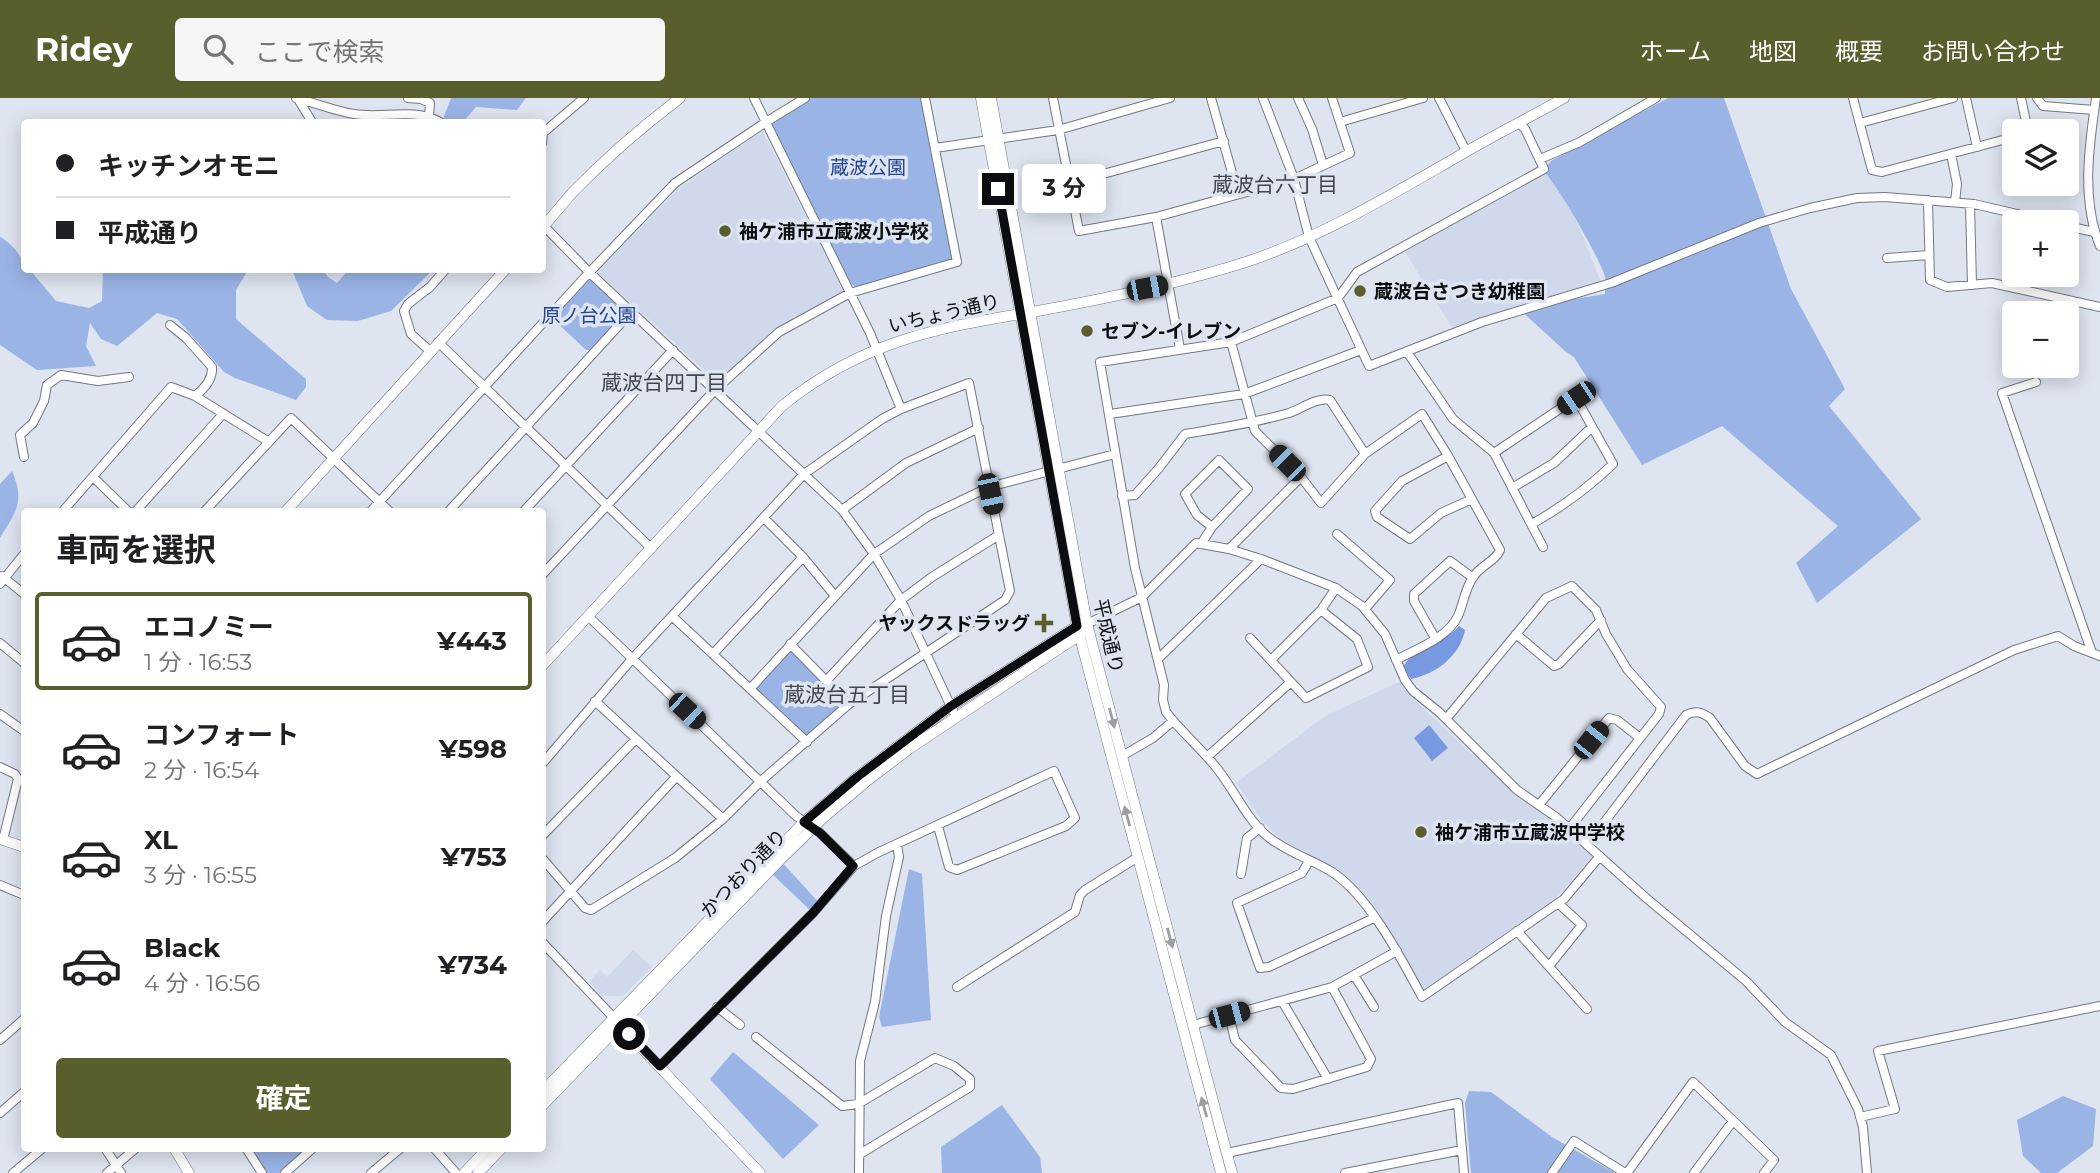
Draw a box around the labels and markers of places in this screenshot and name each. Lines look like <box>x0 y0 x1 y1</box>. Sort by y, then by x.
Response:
place label: 袖ケ浦市立蔵波小学校 <box>739 220 929 243</box>
marker: 袖ケ浦市立蔵波小学校 <box>717 223 733 239</box>
place label: 蔵波台さつき幼稚園 <box>1374 280 1545 303</box>
marker: 蔵波台さつき幼稚園 <box>1352 283 1368 299</box>
place label: セブン-イレブン <box>1101 320 1241 343</box>
marker: セブン-イレブン <box>1079 323 1095 339</box>
place label: ヤックスドラッグ <box>879 612 1030 635</box>
marker: ヤックスドラッグ <box>1036 615 1052 631</box>
place label: 袖ケ浦市立蔵波中学校 <box>1435 821 1625 844</box>
marker: 袖ケ浦市立蔵波中学校 <box>1413 824 1429 840</box>

